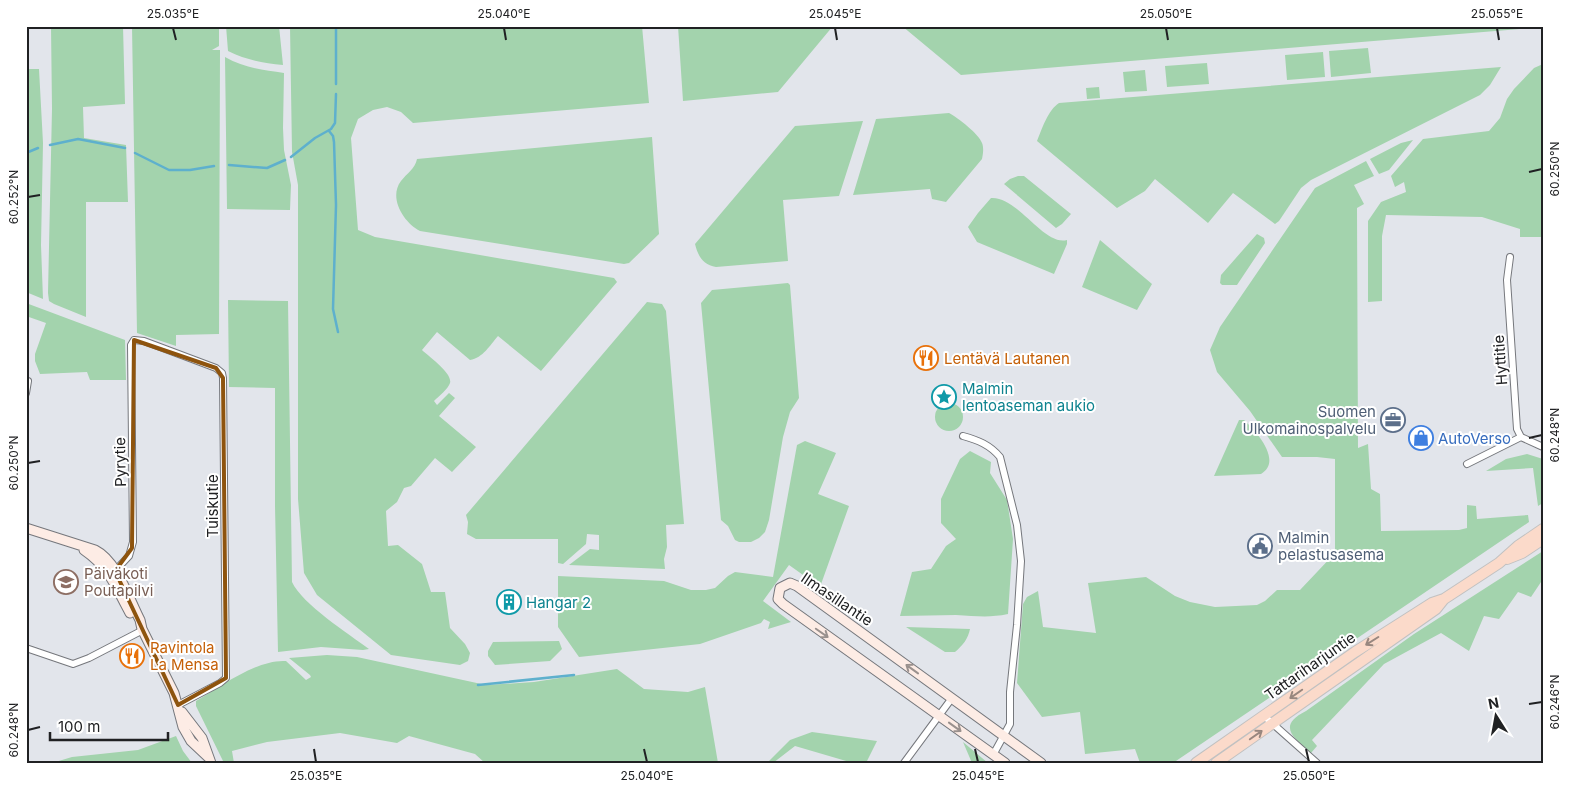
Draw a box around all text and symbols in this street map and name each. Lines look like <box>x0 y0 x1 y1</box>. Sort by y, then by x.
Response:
text: 25.035°E <box>147 6 199 21</box>
text: 25.040°E <box>477 6 531 21</box>
text: 25.045°E <box>809 6 861 21</box>
text: 25.050°E <box>1140 6 1192 21</box>
text: 25.055°E <box>1471 6 1523 21</box>
text: 60.250°N <box>1547 142 1562 196</box>
text: 60.252°N <box>6 170 21 224</box>
street label: Hyttitie <box>1489 334 1511 386</box>
restaurant icon: Lentävä Lautanen <box>913 345 939 371</box>
place label: Lentävä Lautanen <box>944 349 1070 368</box>
place label: Malmin lentoaseman aukio <box>962 379 1095 415</box>
place icon: Malmin lentoaseman aukio <box>931 384 957 410</box>
place label: Suomen Ulkomainospalvelu <box>1243 402 1376 438</box>
office icon: Suomen Ulkomainospalvelu <box>1380 407 1406 433</box>
text: 60.248°N <box>1547 408 1562 462</box>
shop icon: AutoVerso <box>1408 425 1434 451</box>
place label: AutoVerso <box>1438 429 1511 448</box>
text: 60.250°N <box>6 436 21 490</box>
street label: Pyrytie <box>110 437 130 487</box>
street label: Tuiskutie <box>203 474 222 538</box>
place label: Malmin pelastusasema <box>1278 528 1384 564</box>
public building icon: Malmin pelastusasema <box>1247 533 1273 559</box>
place label: Päiväkoti Poutapilvi <box>84 564 153 600</box>
street label: Ilmasillantie <box>797 568 877 630</box>
school or university icon: Päiväkoti Poutapilvi <box>53 569 79 595</box>
building icon: Hangar 2 <box>496 589 522 615</box>
place label: Hangar 2 <box>526 593 591 612</box>
one-way arrow <box>815 628 829 638</box>
street label: Tattariharjuntie <box>1261 628 1359 704</box>
one-way arrow <box>1366 636 1380 646</box>
place label: Ravintola La Mensa <box>150 638 219 674</box>
restaurant icon: Ravintola La Mensa <box>119 643 145 669</box>
one-way arrow <box>905 664 919 674</box>
text: 60.246°N <box>1547 675 1562 730</box>
one-way arrow <box>1289 689 1303 699</box>
north arrow <box>1472 692 1522 742</box>
text: N <box>1487 693 1500 712</box>
text: 60.248°N <box>6 703 21 757</box>
scale bar <box>50 709 168 741</box>
text: 100 m <box>58 717 100 736</box>
one-way arrow <box>948 722 962 732</box>
one-way arrow <box>1249 730 1263 740</box>
text: 25.035°E <box>290 768 342 783</box>
text: 25.040°E <box>620 768 674 783</box>
text: 25.045°E <box>952 768 1004 783</box>
text: 25.050°E <box>1283 768 1335 783</box>

